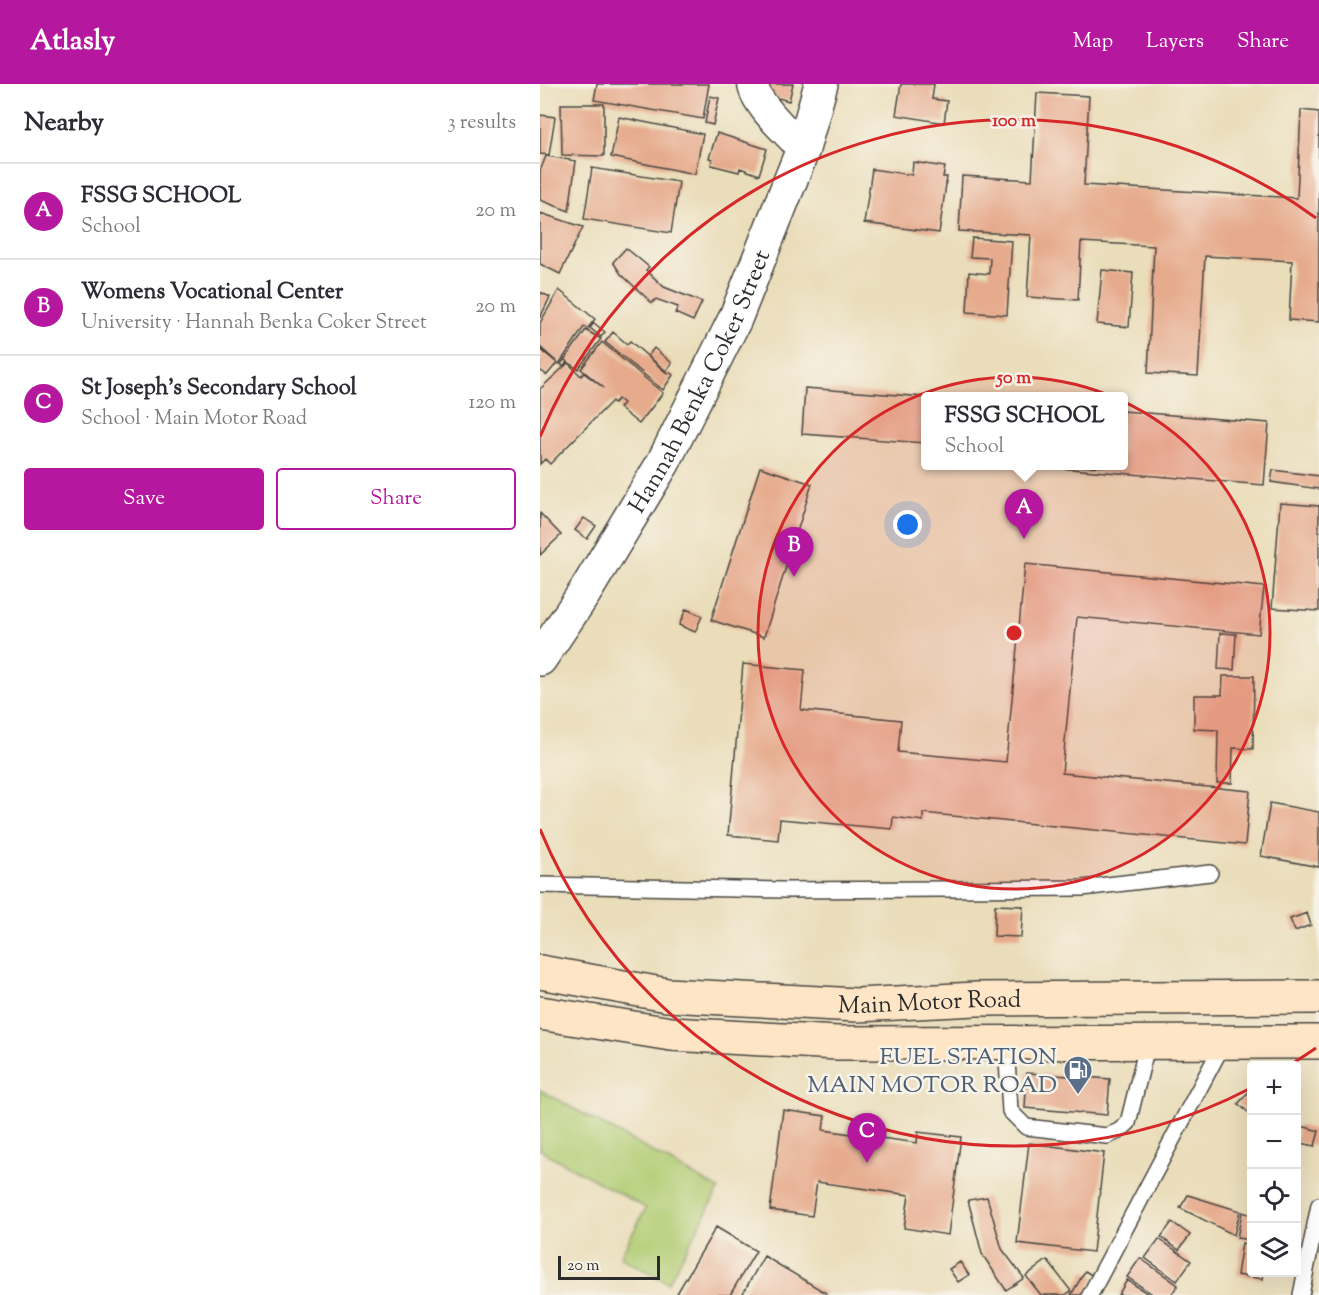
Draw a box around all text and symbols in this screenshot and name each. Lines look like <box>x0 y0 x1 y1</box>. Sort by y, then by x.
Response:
text: Atlasly <box>30 22 115 62</box>
text: Map <box>1073 27 1113 57</box>
text: Layers <box>1146 27 1204 57</box>
text: Share <box>1237 27 1289 57</box>
text: Nearby <box>24 105 104 142</box>
text: 3 results <box>447 109 516 138</box>
text: 100 m <box>992 109 1036 135</box>
text: FSSG SCHOOL <box>81 181 241 213</box>
text: A <box>35 197 52 226</box>
text: 20 m <box>475 197 516 226</box>
text: School <box>81 213 141 242</box>
street label: Hannah Benka Coker Street <box>621 245 780 520</box>
text: Womens Vocational Center <box>81 277 343 309</box>
text: B <box>37 293 50 322</box>
text: 20 m <box>475 293 516 322</box>
text: University · Hannah Benka Coker Street <box>81 309 427 338</box>
text: 50 m <box>995 366 1031 392</box>
text: St Joseph's Secondary School <box>81 373 357 405</box>
text: C <box>35 389 52 418</box>
text: 120 m <box>468 389 516 418</box>
popup <box>921 392 1128 470</box>
text: FSSG SCHOOL <box>944 401 1105 433</box>
text: School · Main Motor Road <box>81 405 307 434</box>
text: School <box>944 433 1004 462</box>
button: Save <box>24 468 264 530</box>
button: Share <box>276 468 516 530</box>
pin: A <box>1004 490 1044 539</box>
your location <box>893 510 922 539</box>
pin: B <box>774 528 814 577</box>
centre of rings <box>1004 623 1024 643</box>
street label: Main Motor Road <box>837 984 1022 1024</box>
place label: FUEL STATION MAIN MOTOR ROAD <box>807 1041 1057 1103</box>
fuel station icon: FUEL STATION MAIN MOTOR ROAD <box>1062 1054 1094 1096</box>
map controls <box>1247 1061 1301 1277</box>
button: + <box>1247 1061 1301 1115</box>
pin: C <box>848 1114 886 1163</box>
button: − <box>1247 1115 1301 1169</box>
button: locate <box>1247 1169 1301 1223</box>
button: layers <box>1247 1223 1301 1277</box>
scale bar <box>558 1253 660 1280</box>
text: 20 m <box>567 1255 600 1278</box>

